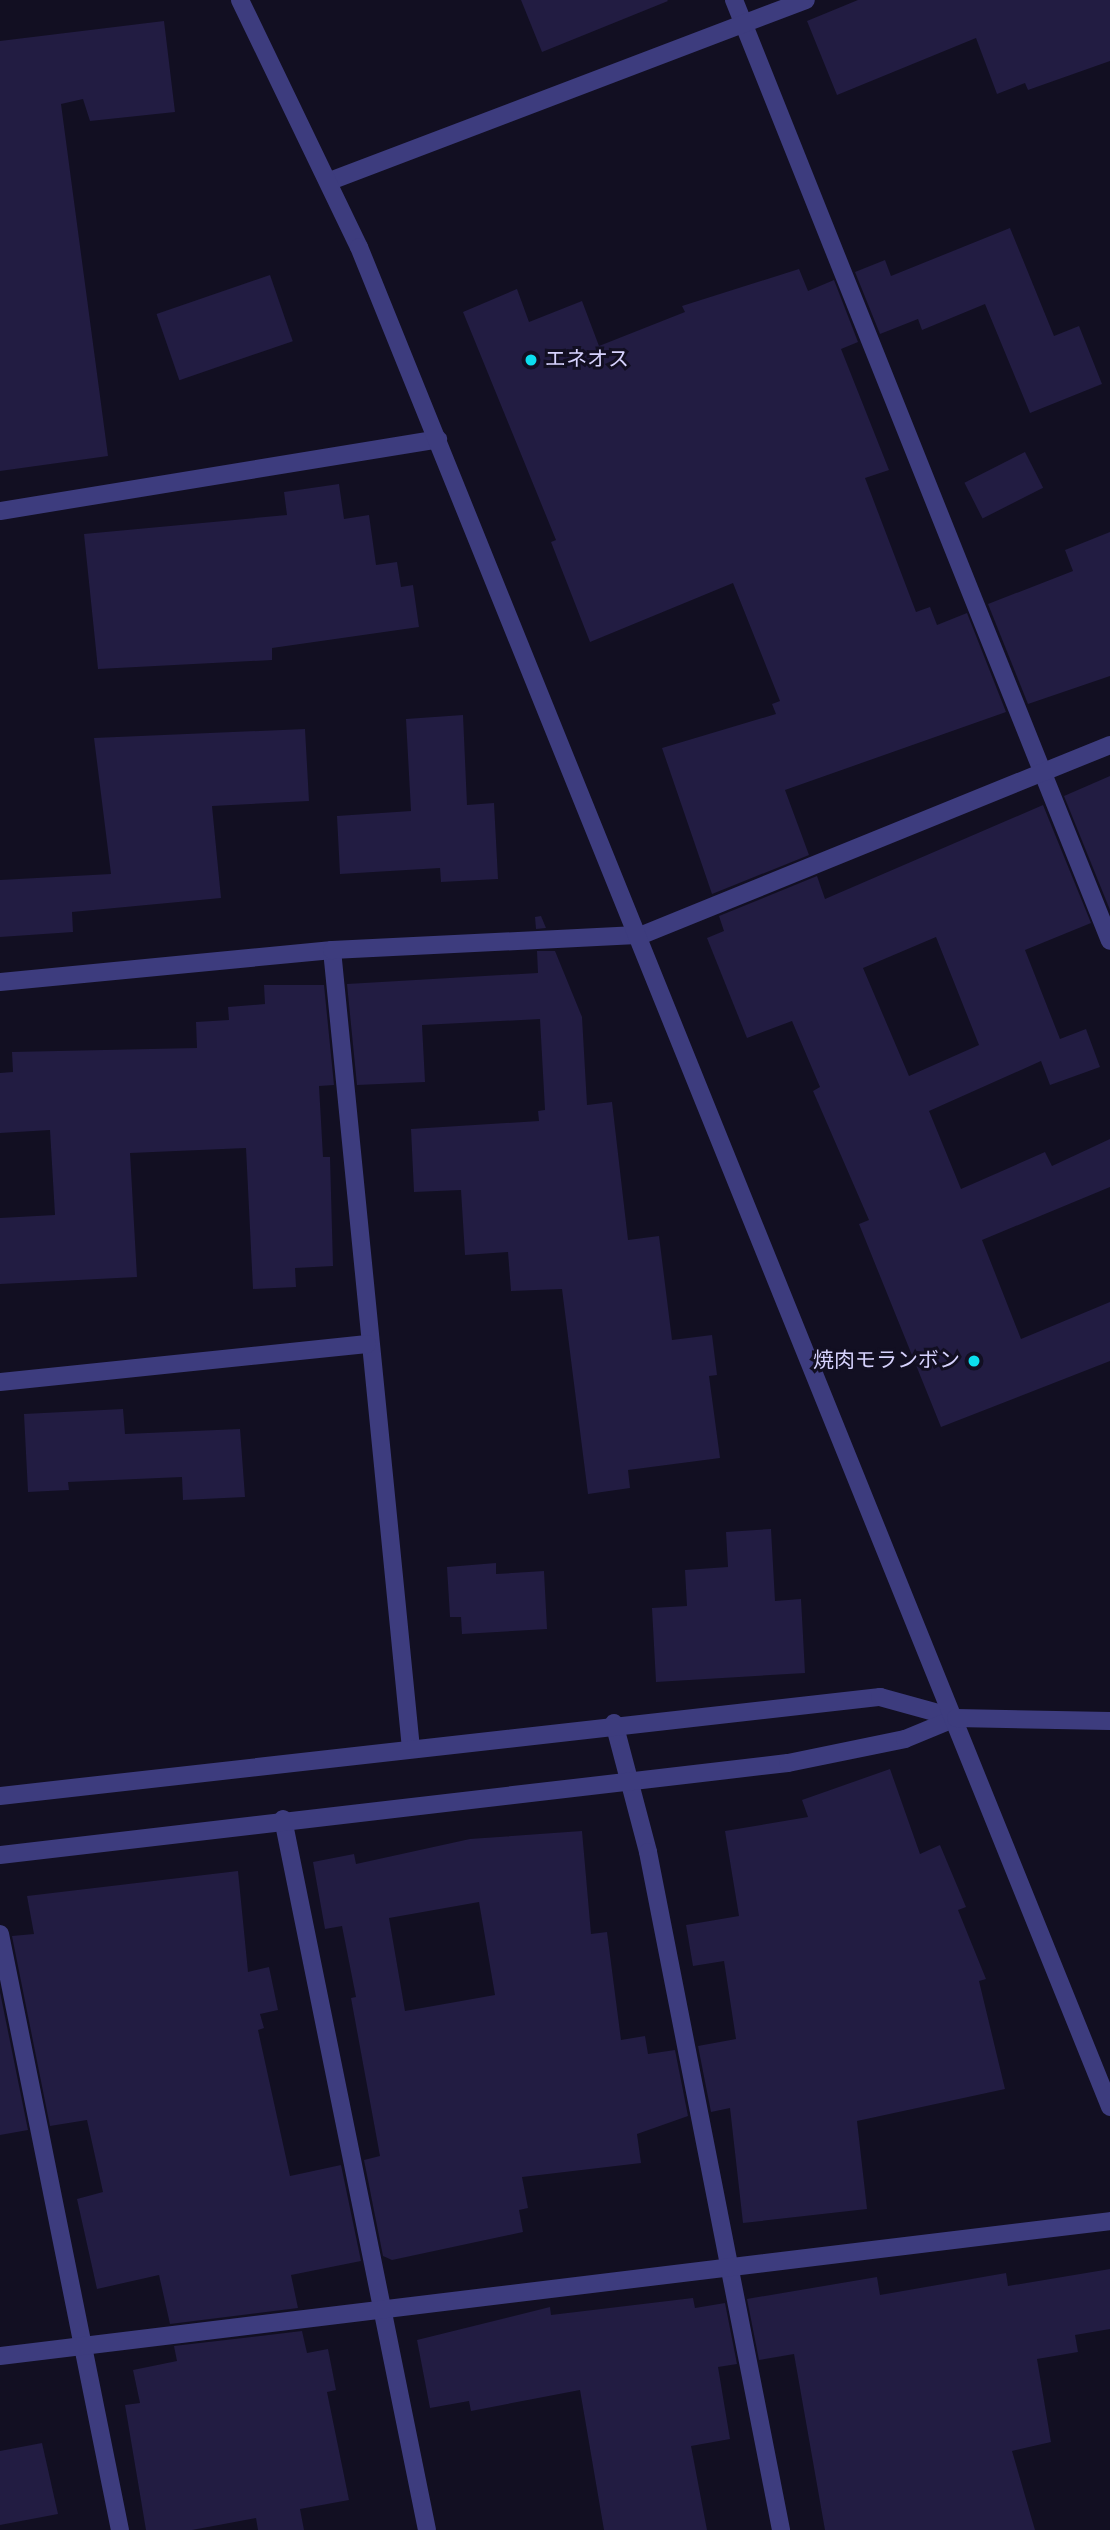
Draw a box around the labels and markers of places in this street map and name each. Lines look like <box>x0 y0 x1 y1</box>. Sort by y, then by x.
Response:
place label: エネオス <box>545 347 629 373</box>
marker: エネオス <box>523 352 539 368</box>
place label: 焼肉モランボン <box>813 1348 960 1374</box>
marker: 焼肉モランボン <box>966 1353 982 1369</box>

